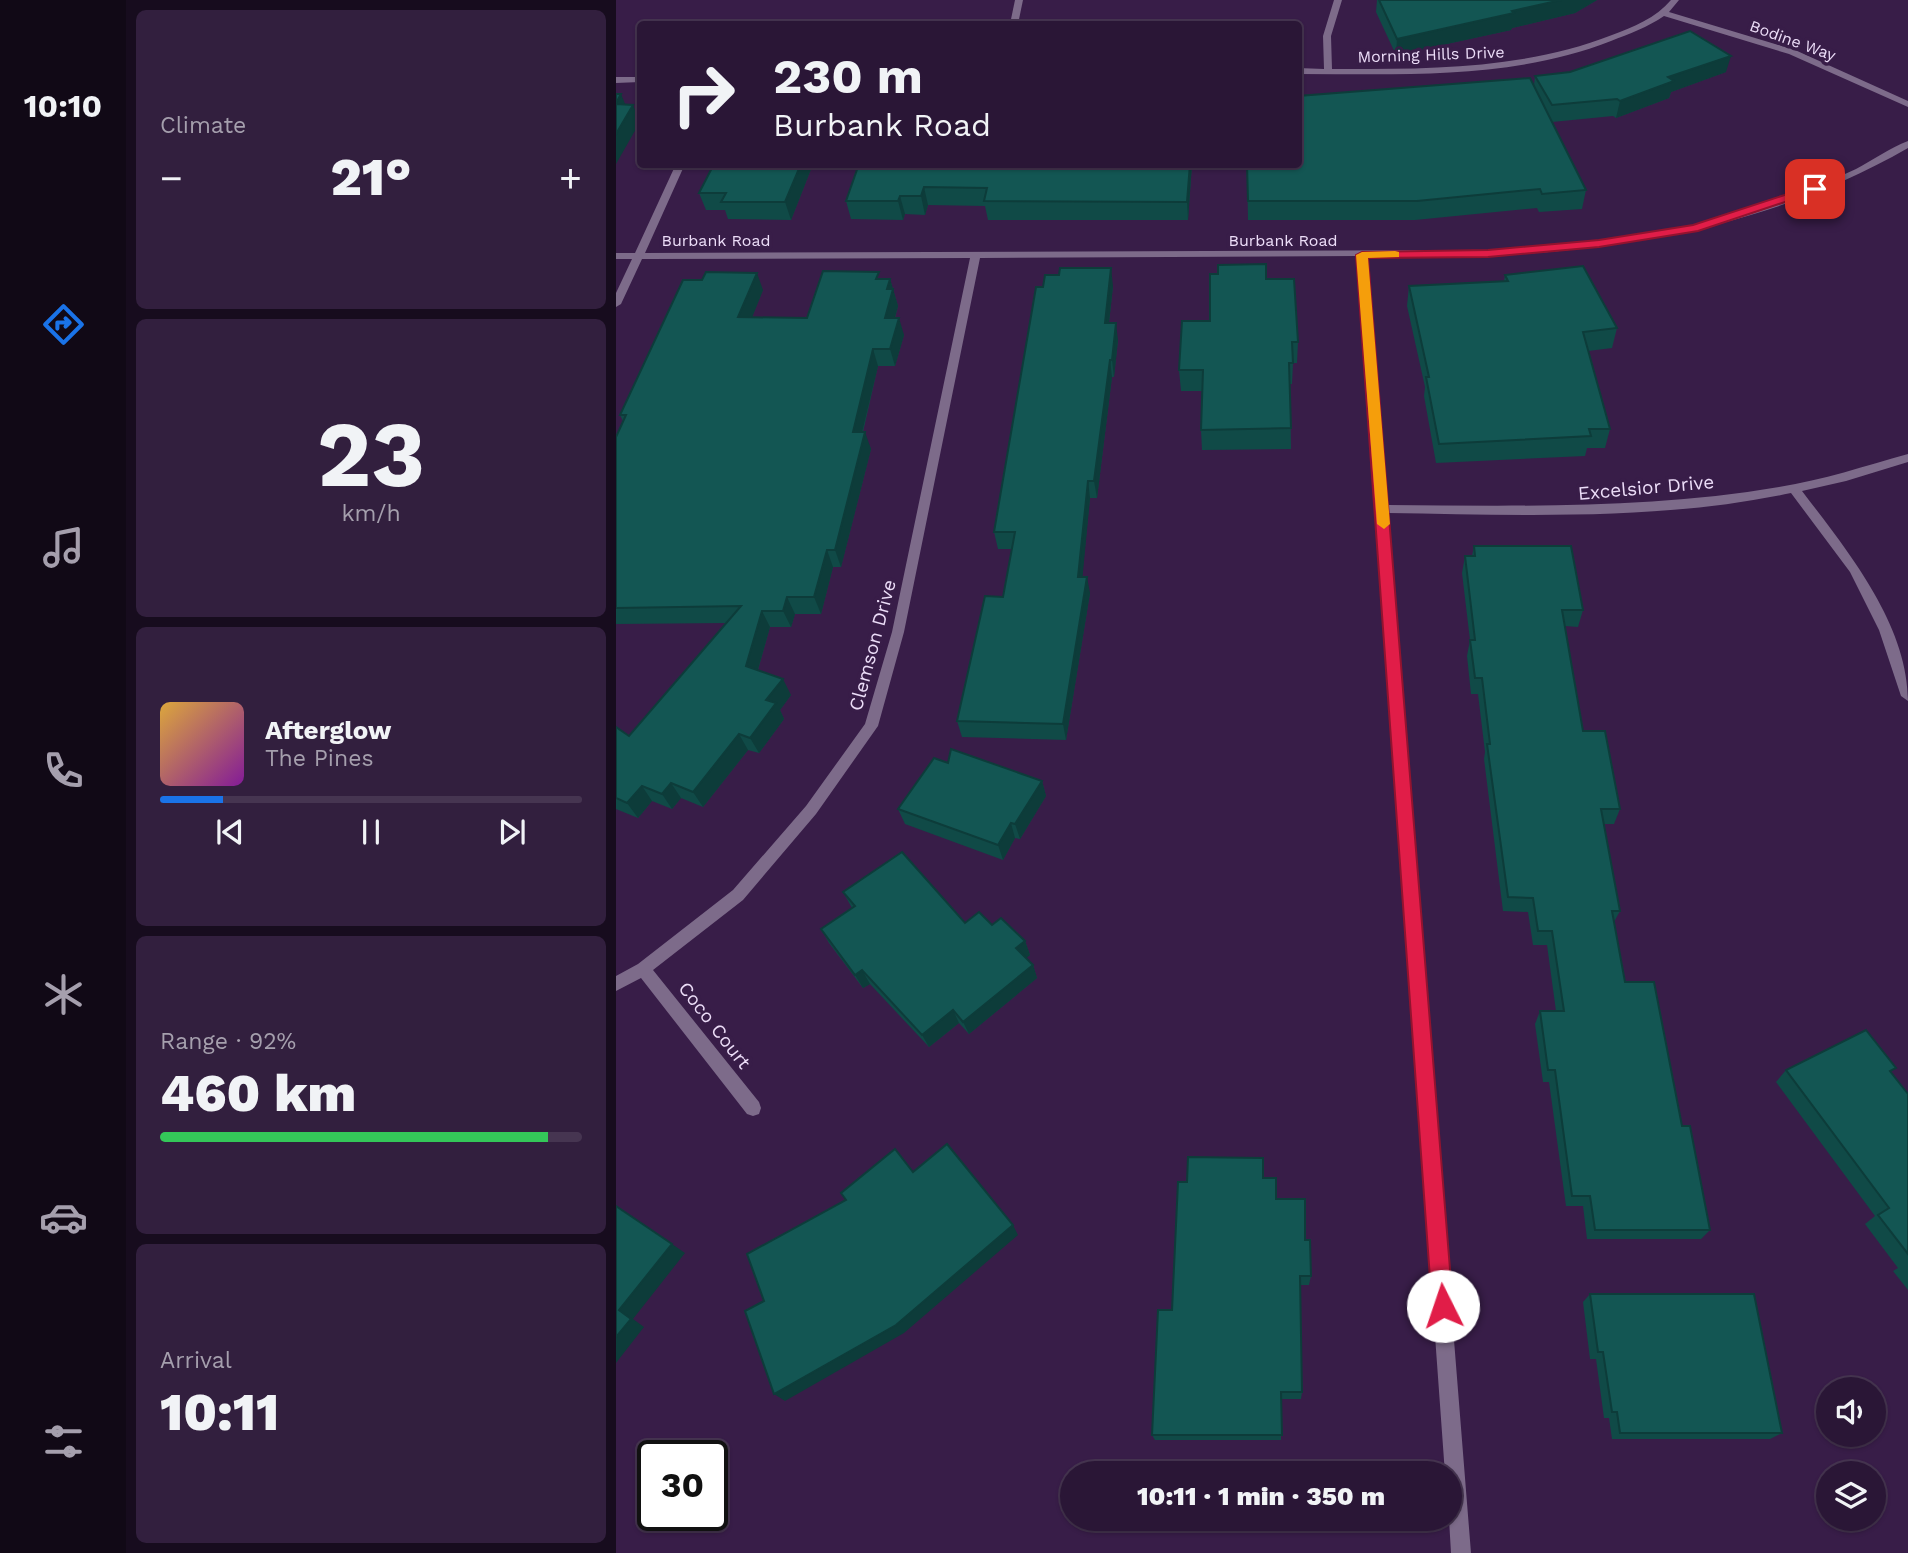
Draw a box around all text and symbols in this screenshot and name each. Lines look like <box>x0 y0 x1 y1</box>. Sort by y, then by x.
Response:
street label: Bodine Way <box>1747 16 1839 65</box>
street label: Morning Hills Drive <box>1357 42 1505 67</box>
text: 230 m <box>773 47 923 105</box>
icon: right <box>658 49 749 140</box>
text: 10:10 <box>24 87 102 125</box>
text: Burbank Road <box>773 106 991 144</box>
text: Climate <box>160 112 246 139</box>
text: 21° <box>331 147 411 208</box>
text: − <box>160 156 183 200</box>
text: + <box>559 156 582 200</box>
pin <box>1785 159 1845 219</box>
icon: arrive <box>1796 170 1834 208</box>
street label: Burbank Road <box>661 231 771 250</box>
street label: Burbank Road <box>1228 231 1338 250</box>
icon: directions <box>39 300 88 349</box>
text: 23 <box>317 401 425 508</box>
street label: Excelsior Drive <box>1577 470 1715 505</box>
text: km/h <box>341 500 401 527</box>
icon: music <box>39 523 88 572</box>
street label: Clemson Drive <box>844 577 901 713</box>
text: Afterglow <box>265 715 391 745</box>
text: The Pines <box>265 745 374 772</box>
icon: phone <box>39 746 88 795</box>
icon: previous <box>211 813 249 851</box>
icon: pause <box>352 813 390 851</box>
icon: next <box>493 813 531 851</box>
icon: climate <box>39 970 88 1019</box>
street label: Coco Court <box>673 977 756 1073</box>
text: Range · 92% <box>160 1028 296 1055</box>
text: 460 km <box>160 1063 356 1124</box>
icon: car <box>39 1193 88 1242</box>
position arrow <box>1406 1269 1480 1343</box>
text: Arrival <box>160 1347 232 1374</box>
map controls <box>1816 1377 1886 1531</box>
button: sound <box>1816 1377 1886 1447</box>
text: 10:11 <box>160 1382 279 1443</box>
icon: filters <box>39 1417 88 1466</box>
speed limit sign: 30 <box>637 1440 728 1531</box>
button: layers <box>1816 1461 1886 1531</box>
text: 10:11 · 1 min · 350 m <box>1137 1481 1385 1511</box>

